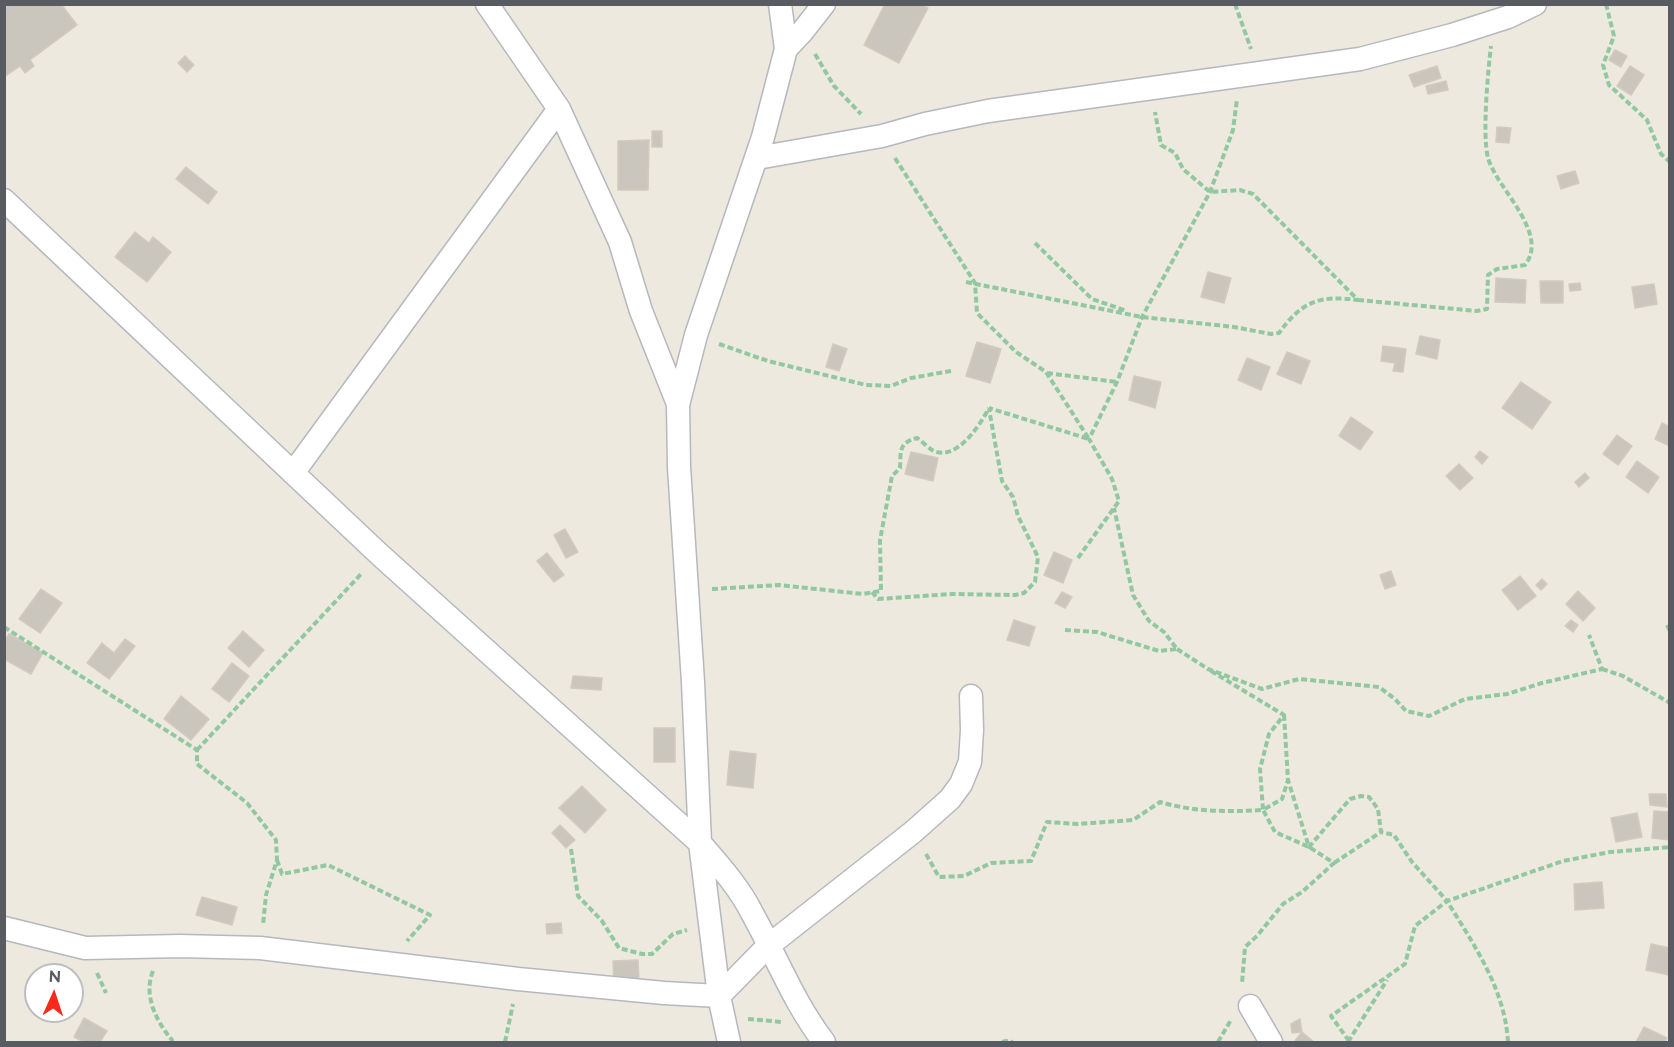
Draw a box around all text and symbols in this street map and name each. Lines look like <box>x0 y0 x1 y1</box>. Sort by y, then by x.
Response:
north arrow <box>24 963 84 1023</box>
text: N <box>48 967 61 986</box>

